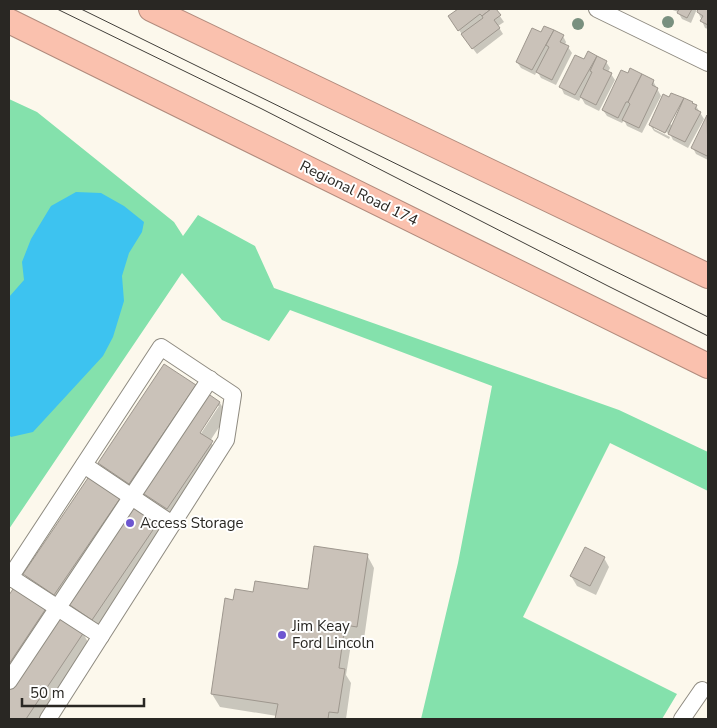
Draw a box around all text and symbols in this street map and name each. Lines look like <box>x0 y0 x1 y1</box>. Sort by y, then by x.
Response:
street label: Regional Road 174 <box>297 156 421 230</box>
place label: Access Storage <box>140 513 243 533</box>
marker: Access Storage <box>124 517 136 529</box>
place label: Jim Keay Ford Lincoln <box>291 616 374 653</box>
marker: Jim Keay Ford Lincoln <box>276 629 288 641</box>
scale bar <box>22 676 145 708</box>
text: 50 m <box>30 683 65 703</box>

